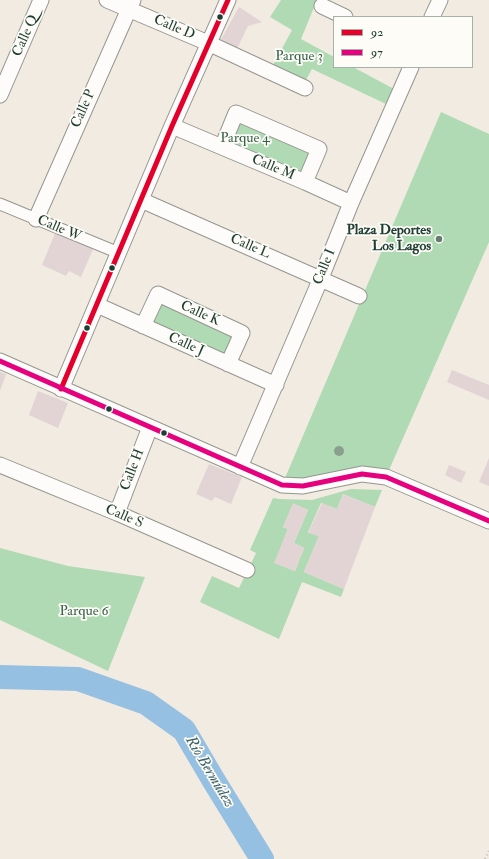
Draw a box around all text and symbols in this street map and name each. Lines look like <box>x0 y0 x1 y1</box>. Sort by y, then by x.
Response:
street label: Calle D <box>151 12 197 44</box>
unlabelled marker <box>215 12 225 22</box>
street label: Calle Q <box>9 13 43 59</box>
legend <box>333 16 473 68</box>
text: 92 <box>371 25 383 40</box>
text: 97 <box>371 45 383 60</box>
park label: Parque 3 <box>275 49 323 65</box>
street label: Calle P <box>68 87 100 131</box>
park label: Parque 4 <box>220 131 270 147</box>
street label: Calle M <box>249 151 297 185</box>
street label: Calle W <box>34 212 84 246</box>
place label: Plaza Deportes Los Lagos <box>347 223 431 256</box>
street label: Calle L <box>227 231 273 263</box>
marker: Plaza Deportes Los Lagos <box>434 234 444 244</box>
street label: Calle I <box>310 246 340 288</box>
unlabelled marker <box>107 263 117 273</box>
street label: Calle K <box>178 298 222 330</box>
unlabelled marker <box>82 323 92 333</box>
street label: Calle J <box>165 330 207 360</box>
unlabelled marker <box>104 404 114 414</box>
unlabelled marker <box>159 428 169 438</box>
street label: Calle H <box>117 447 149 493</box>
street label: Calle S <box>102 502 146 532</box>
park label: Parque 6 <box>59 604 109 620</box>
water label: Río Bermúdez <box>181 733 237 811</box>

